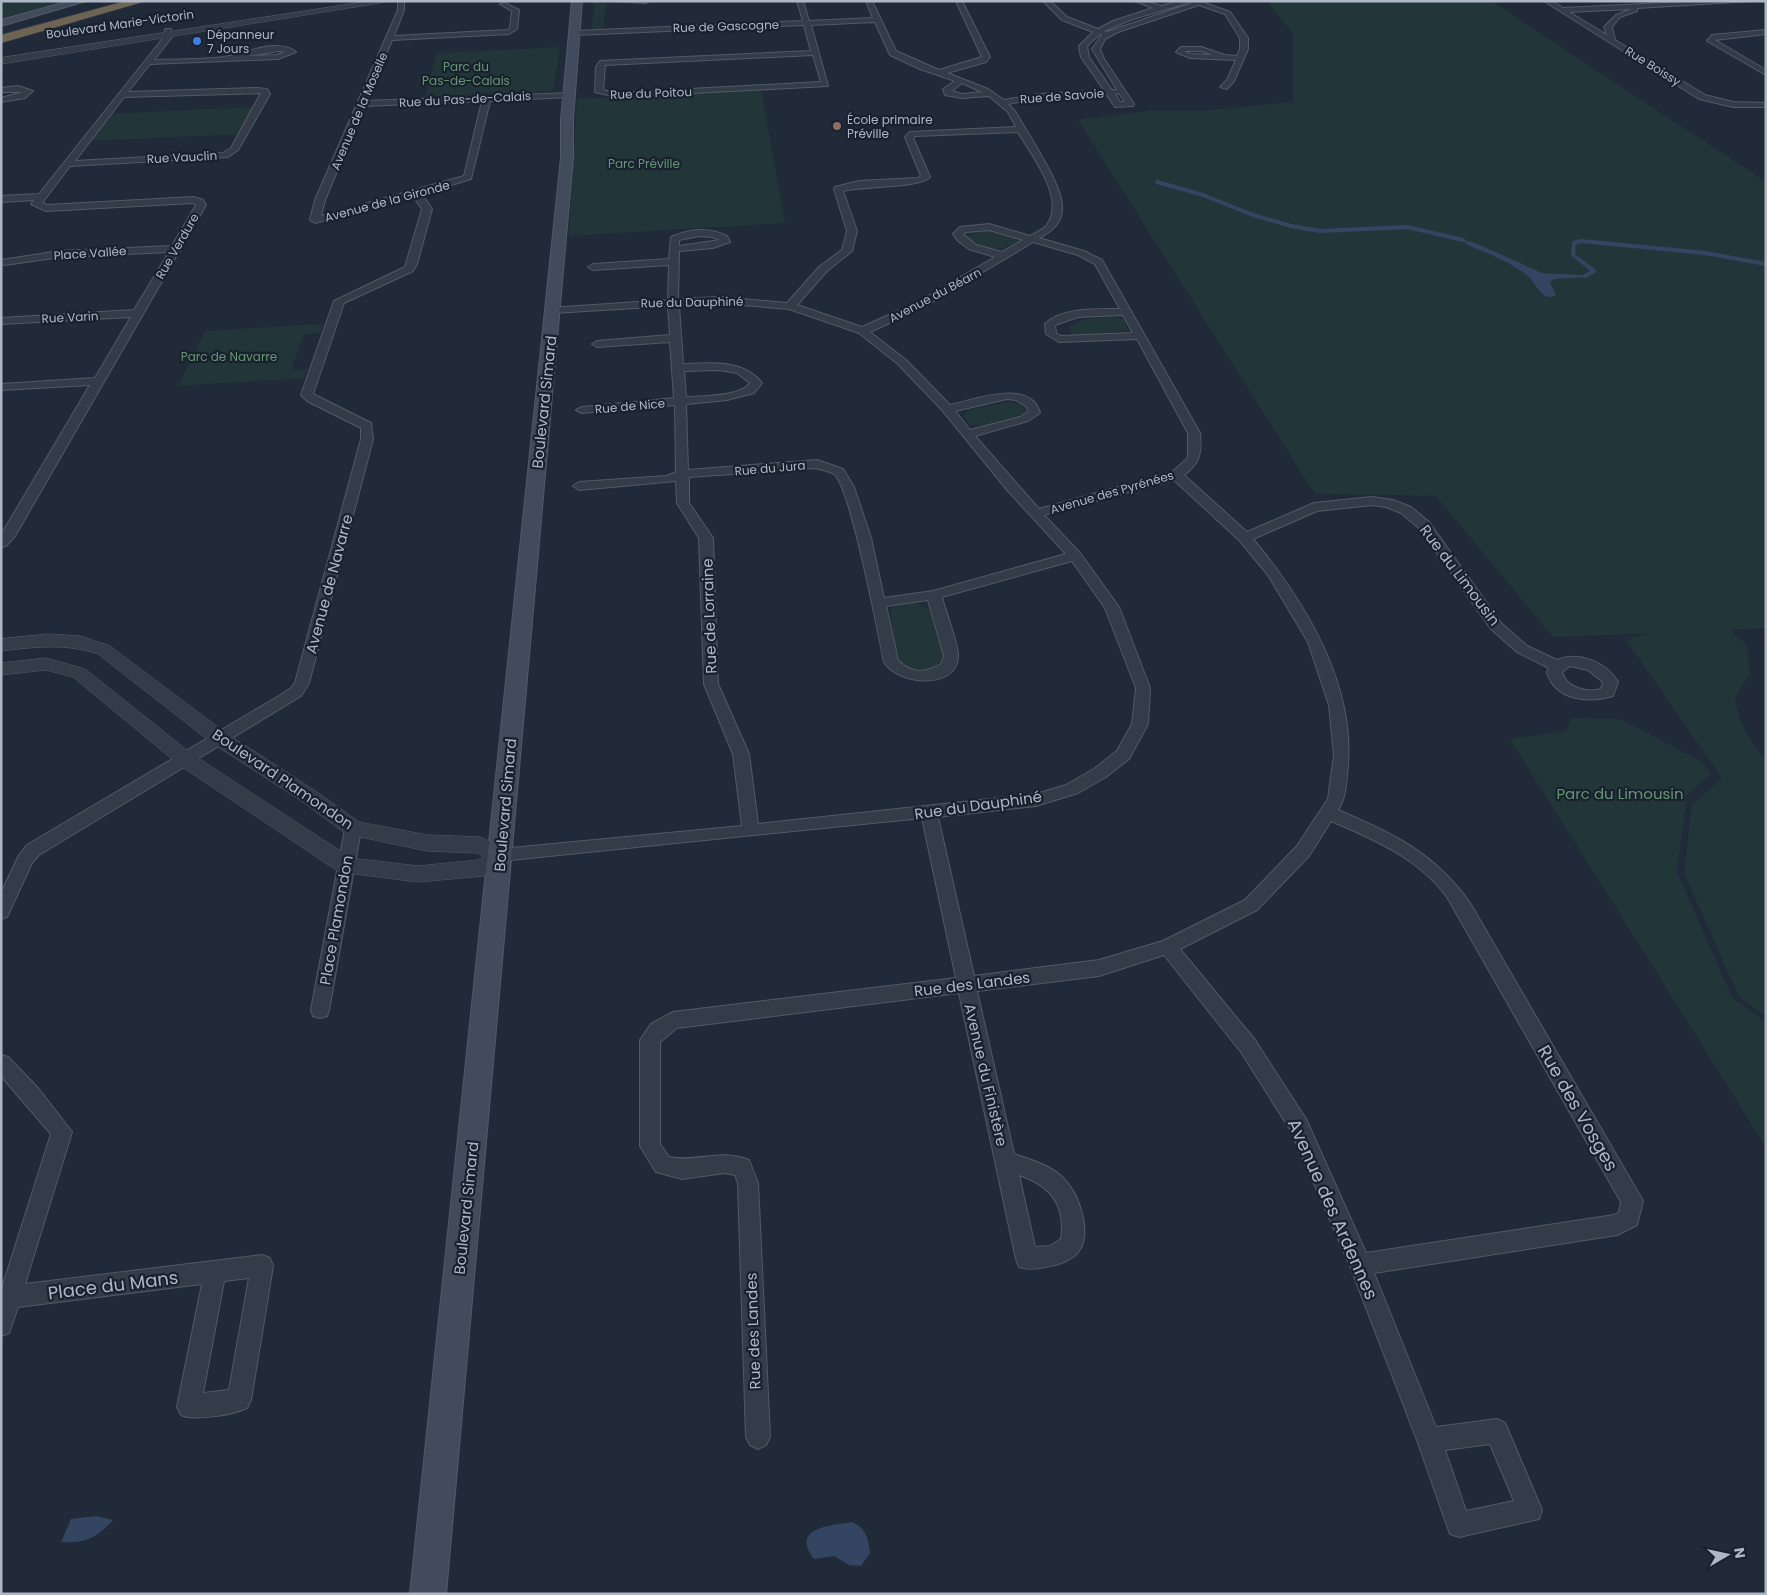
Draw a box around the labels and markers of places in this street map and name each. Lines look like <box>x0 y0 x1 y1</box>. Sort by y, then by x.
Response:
place label: Dépanneur 7 Jours <box>207 26 275 57</box>
marker: Dépanneur 7 Jours <box>191 35 203 47</box>
place label: École primaire Préville <box>847 111 933 142</box>
marker: École primaire Préville <box>831 120 843 132</box>

